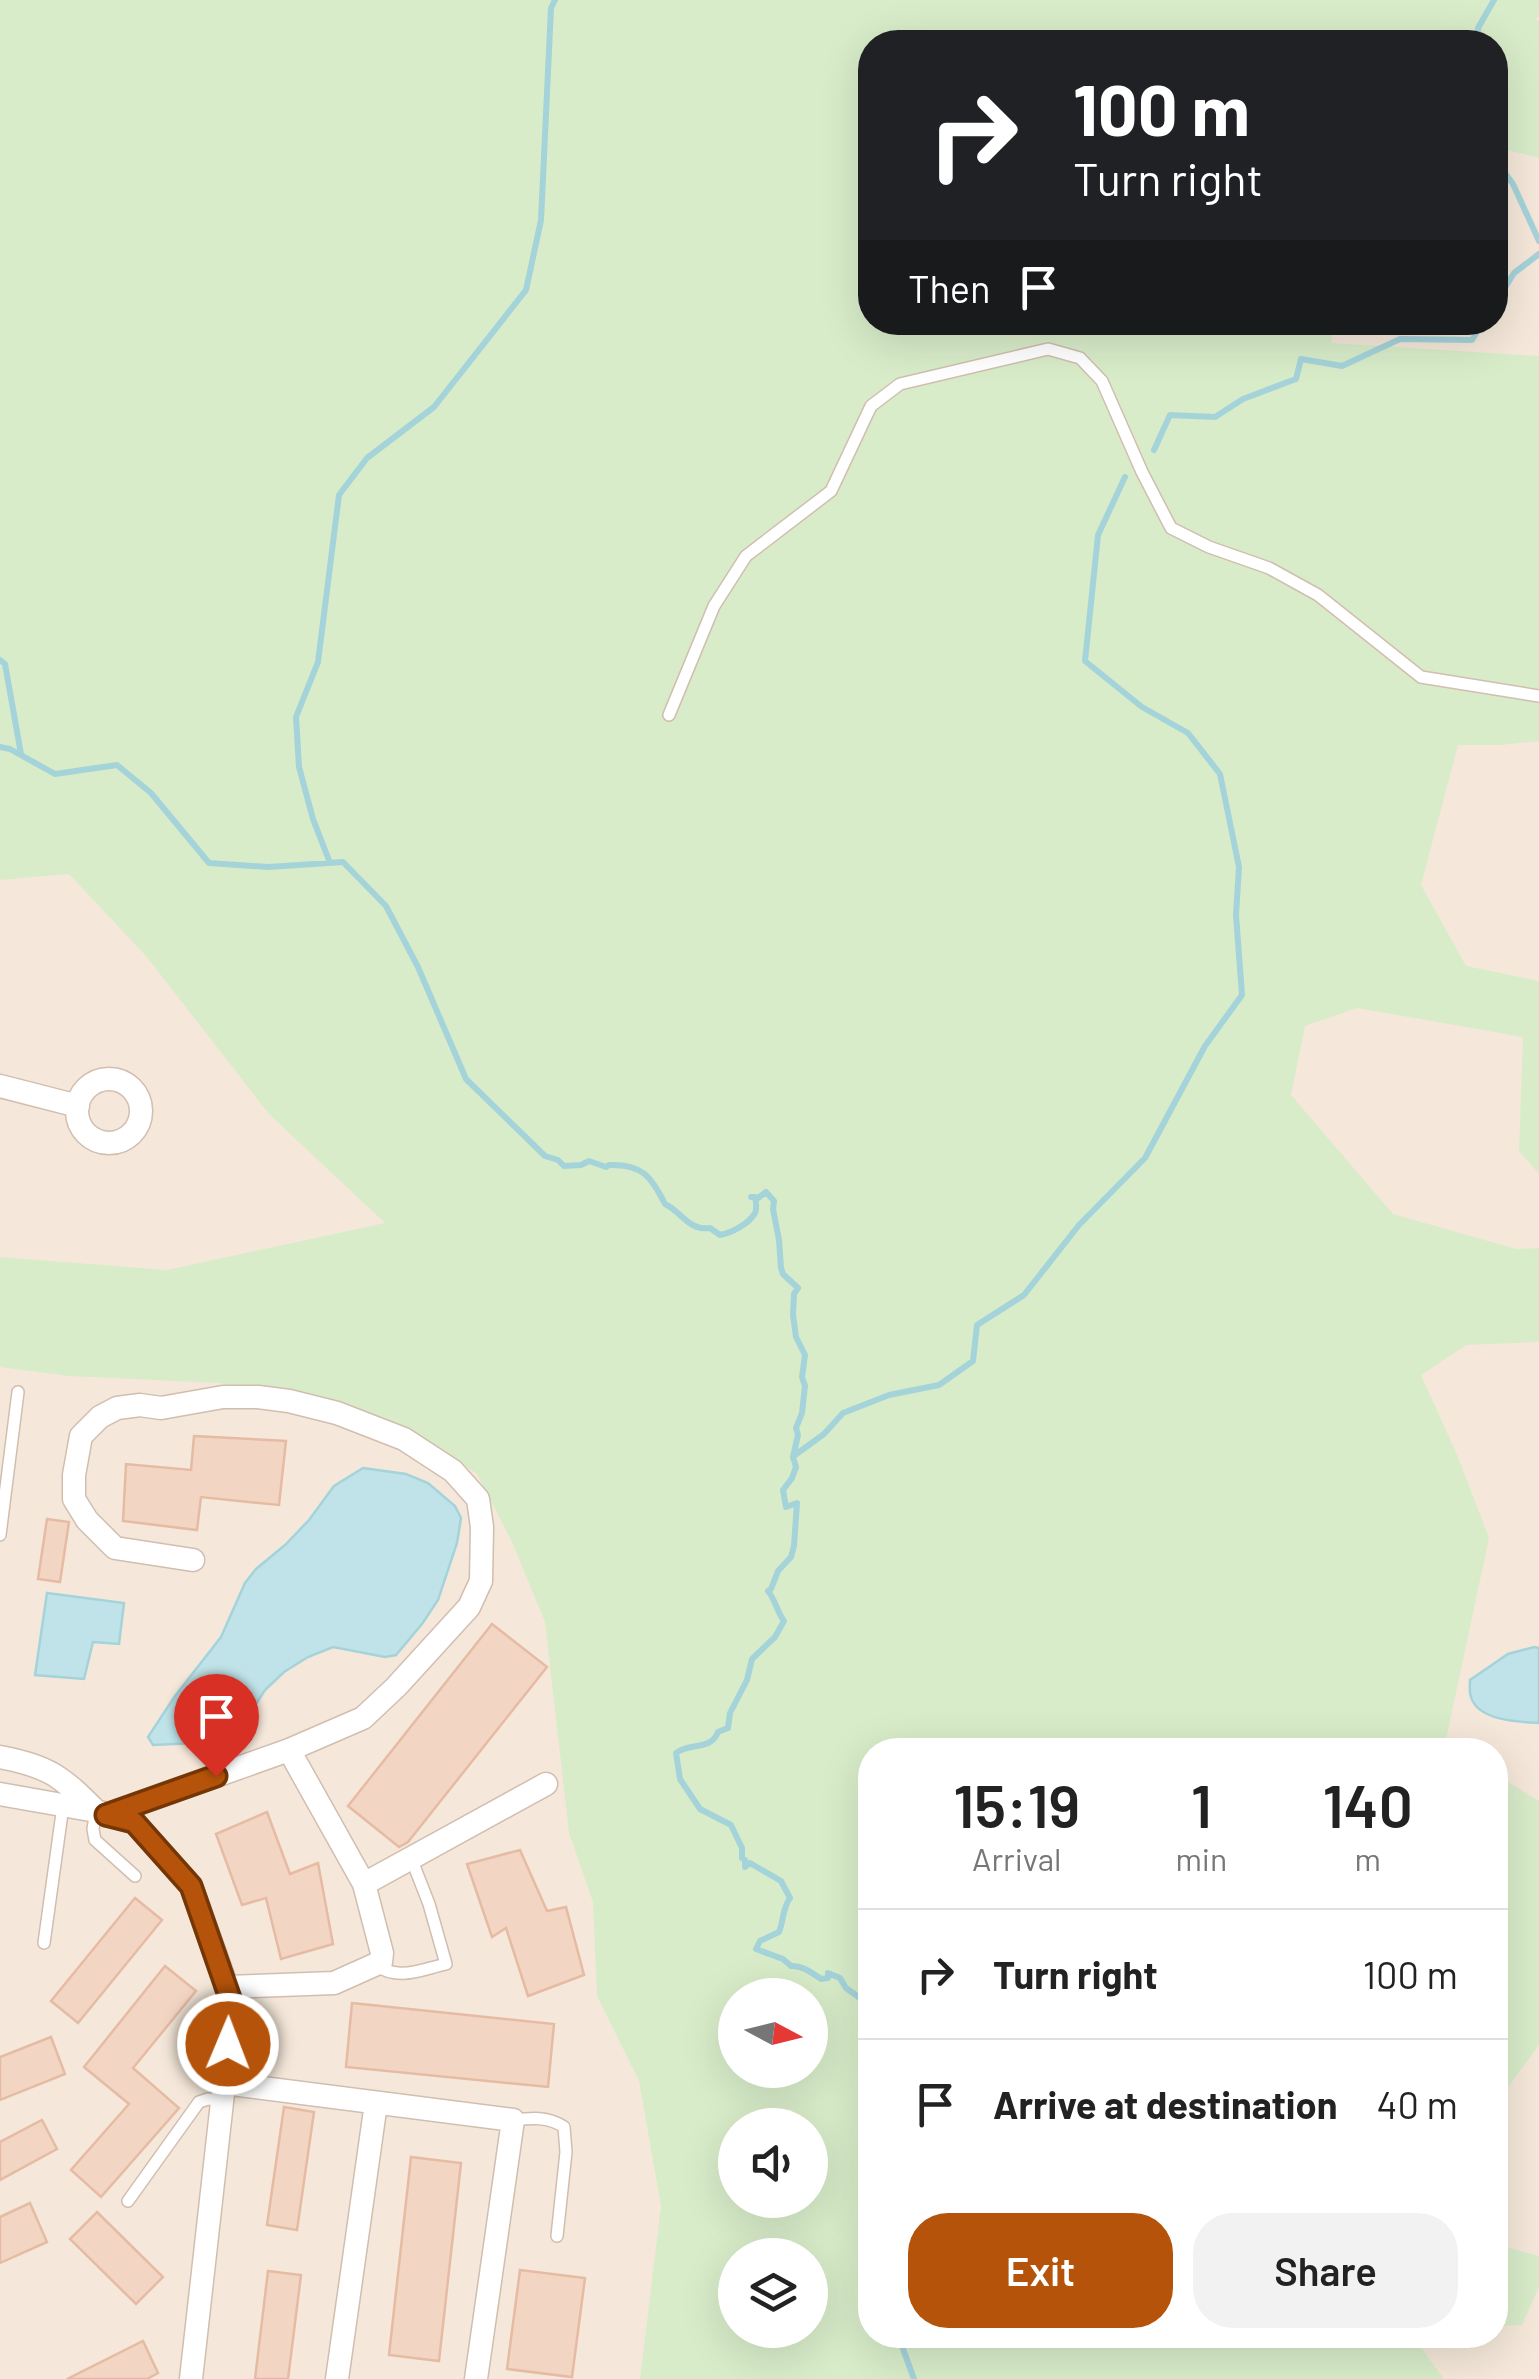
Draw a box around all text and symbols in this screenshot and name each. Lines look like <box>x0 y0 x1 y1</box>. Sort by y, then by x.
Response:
text: 100 m <box>1073 66 1250 150</box>
icon: right <box>908 70 1038 200</box>
text: Turn right <box>1073 151 1263 205</box>
icon: arrive <box>1011 260 1066 315</box>
text: Then <box>908 265 991 311</box>
pin <box>174 1674 259 1777</box>
icon: arrive <box>189 1689 244 1744</box>
text: 15:19 <box>953 1768 1080 1840</box>
text: 1 <box>1191 1768 1212 1840</box>
text: 140 <box>1322 1768 1413 1840</box>
text: Arrival <box>972 1839 1061 1877</box>
text: min <box>1175 1839 1227 1877</box>
text: m <box>1354 1839 1381 1877</box>
icon: right <box>908 1947 963 2002</box>
text: Turn right <box>993 1951 1158 1997</box>
text: 100 m <box>1363 1951 1458 1997</box>
north arrow <box>718 1978 828 2088</box>
map controls <box>718 1978 828 2348</box>
position arrow <box>176 1992 280 2096</box>
icon: arrive <box>908 2077 963 2132</box>
text: Arrive at destination <box>993 2081 1338 2127</box>
text: 40 m <box>1377 2081 1458 2127</box>
button: sound <box>718 2108 828 2218</box>
button: Exit <box>908 2213 1173 2328</box>
button: Share <box>1193 2213 1458 2328</box>
button: layers <box>718 2238 828 2348</box>

